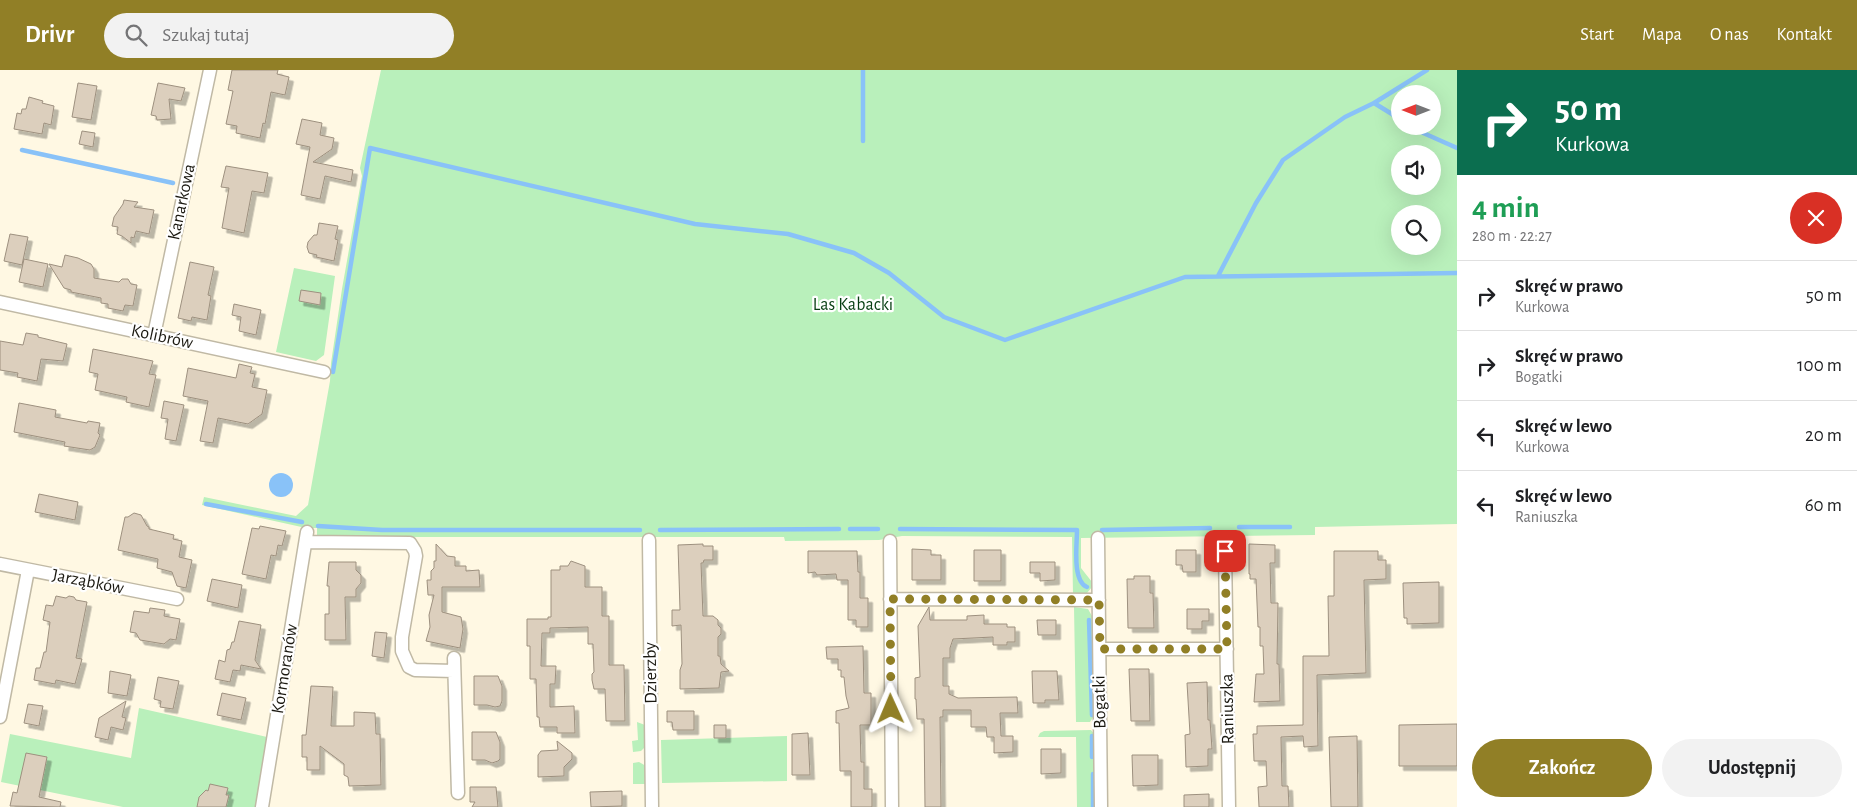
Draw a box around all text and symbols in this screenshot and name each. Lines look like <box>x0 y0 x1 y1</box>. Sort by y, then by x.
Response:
search box <box>104 13 454 58</box>
icon: search <box>122 21 150 49</box>
text: Drivr <box>25 23 74 47</box>
text: Szukaj tutaj <box>162 26 250 45</box>
text: Start <box>1580 26 1614 44</box>
text: Mapa <box>1642 26 1682 44</box>
text: O nas <box>1710 26 1749 44</box>
text: Kontakt <box>1777 26 1832 44</box>
north arrow <box>1391 85 1441 135</box>
map controls <box>1391 85 1441 255</box>
icon: right <box>1472 90 1537 155</box>
text: 50 m <box>1555 92 1622 127</box>
text: Kurkowa <box>1555 133 1630 155</box>
button: sound <box>1391 145 1441 195</box>
street label: Kanarkowa <box>165 162 199 242</box>
button: close <box>1790 192 1842 244</box>
text: 4 min <box>1472 193 1540 223</box>
button: search <box>1391 205 1441 255</box>
text: 280 m · 22:27 <box>1472 228 1552 244</box>
text: Skręć w prawo <box>1515 277 1623 296</box>
icon: right <box>1472 282 1500 310</box>
text: 50 m <box>1806 286 1842 305</box>
park label: Las Kabacki <box>813 296 893 314</box>
text: Kurkowa <box>1515 299 1569 315</box>
street label: Kolibrów <box>129 322 195 352</box>
text: Skręć w prawo <box>1515 347 1623 366</box>
icon: right <box>1472 352 1500 380</box>
text: 100 m <box>1797 356 1842 375</box>
text: Bogatki <box>1515 369 1563 385</box>
text: Skręć w lewo <box>1515 417 1612 436</box>
icon: left <box>1472 422 1500 450</box>
text: 20 m <box>1805 426 1842 445</box>
text: Kurkowa <box>1515 439 1569 455</box>
text: Skręć w lewo <box>1515 487 1612 506</box>
icon: left <box>1472 492 1500 520</box>
text: 60 m <box>1805 496 1842 515</box>
text: Raniuszka <box>1515 509 1578 525</box>
pin <box>1204 530 1246 572</box>
icon: arrive <box>1211 537 1239 565</box>
street label: Jarząbków <box>51 566 125 598</box>
street label: Kormoranów <box>269 623 301 715</box>
street label: Dzierzby <box>641 642 661 704</box>
street label: Raniuszka <box>1218 673 1238 745</box>
street label: Bogatki <box>1091 675 1109 729</box>
position arrow <box>864 682 916 734</box>
button: Zakończ <box>1472 739 1652 797</box>
button: Udostępnij <box>1662 739 1842 797</box>

